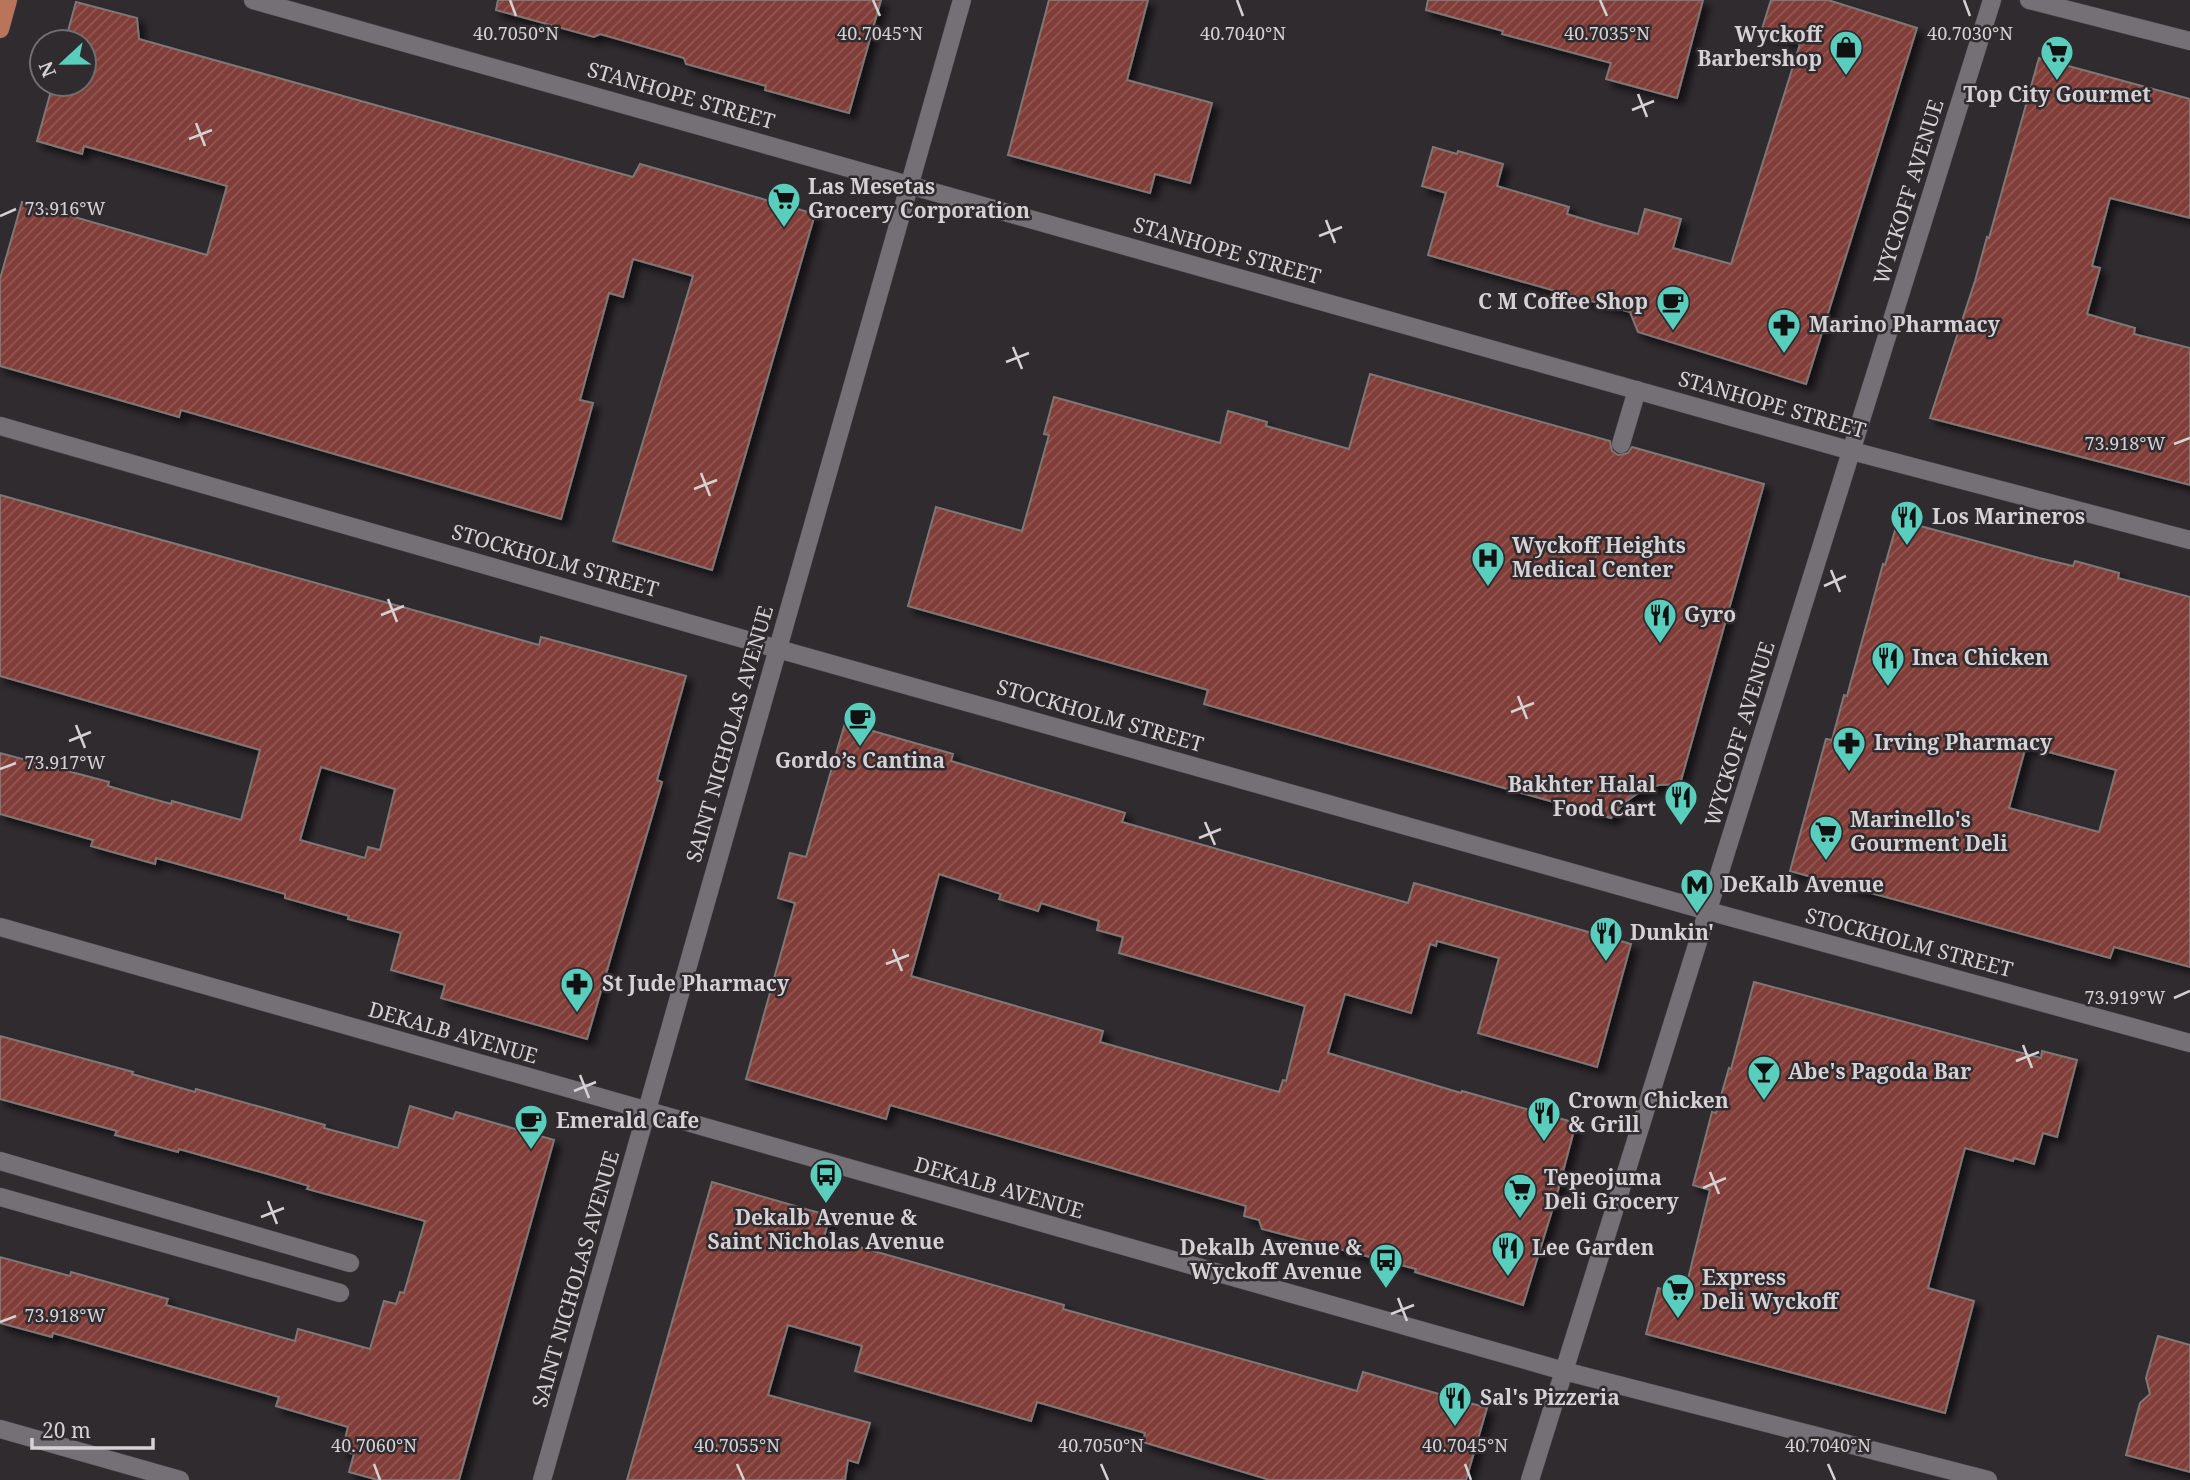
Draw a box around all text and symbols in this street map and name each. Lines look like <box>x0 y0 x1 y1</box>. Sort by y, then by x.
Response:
place label: Wyckoff Barbershop <box>1697 20 1824 72</box>
text: 40.7050°N <box>473 21 559 45</box>
text: 40.7045°N <box>837 21 923 45</box>
text: 40.7040°N <box>1200 21 1286 45</box>
text: 40.7035°N <box>1564 21 1650 45</box>
text: 40.7030°N <box>1927 21 2013 45</box>
north arrow <box>28 28 98 98</box>
shop icon: Wyckoff Barbershop <box>1827 28 1865 77</box>
supermarket icon: Top City Gourmet <box>2038 33 2076 82</box>
street label: STANHOPE STREET <box>584 55 778 135</box>
text: N <box>32 58 62 81</box>
place label: Top City Gourmet <box>1963 80 2151 108</box>
street label: WYCKOFF AVENUE <box>1867 96 1950 288</box>
place label: Las Mesetas Grocery Corporation <box>808 172 1030 224</box>
supermarket icon: Las Mesetas Grocery Corporation <box>765 180 803 229</box>
text: 73.916°W <box>25 196 106 220</box>
street label: STANHOPE STREET <box>1130 210 1324 290</box>
cafe icon: C M Coffee Shop <box>1654 283 1692 332</box>
place label: C M Coffee Shop <box>1478 287 1648 315</box>
pharmacy icon: Marino Pharmacy <box>1765 306 1803 355</box>
place label: Marino Pharmacy <box>1809 310 2001 338</box>
street label: STANHOPE STREET <box>1675 364 1869 444</box>
text: 73.918°W <box>2085 431 2166 455</box>
restaurant icon: Los Marineros <box>1888 498 1926 547</box>
place label: Los Marineros <box>1932 502 2085 530</box>
street label: STOCKHOLM STREET <box>449 517 662 603</box>
place label: Wyckoff Heights Medical Center <box>1512 531 1686 583</box>
hospital icon: Wyckoff Heights Medical Center <box>1469 539 1507 588</box>
restaurant icon: Gyro <box>1641 596 1679 645</box>
place label: Gyro <box>1684 600 1736 628</box>
street label: SAINT NICHOLAS AVENUE <box>679 602 779 865</box>
street label: WYCKOFF AVENUE <box>1698 638 1781 830</box>
restaurant icon: Inca Chicken <box>1869 639 1907 688</box>
place label: Inca Chicken <box>1912 643 2049 671</box>
street label: STOCKHOLM STREET <box>994 672 1207 758</box>
cafe icon: Gordo’s Cantina <box>841 699 879 748</box>
pharmacy icon: Irving Pharmacy <box>1830 724 1868 773</box>
place label: Irving Pharmacy <box>1874 728 2053 756</box>
place label: Gordo’s Cantina <box>775 746 945 774</box>
text: 73.917°W <box>25 750 106 774</box>
place label: Bakhter Halal Food Cart <box>1508 770 1657 822</box>
restaurant icon: Bakhter Halal Food Cart <box>1662 778 1700 827</box>
place label: Marinello's Gourment Deli <box>1850 805 2008 857</box>
supermarket icon: Marinello's Gourment Deli <box>1807 813 1845 862</box>
metro station icon: DeKalb Avenue <box>1678 866 1716 915</box>
place label: DeKalb Avenue <box>1722 870 1884 898</box>
street label: STOCKHOLM STREET <box>1802 901 2016 983</box>
restaurant icon: Dunkin' <box>1587 914 1625 963</box>
place label: Dunkin' <box>1630 918 1714 946</box>
pharmacy icon: St Jude Pharmacy <box>558 965 596 1014</box>
place label: St Jude Pharmacy <box>602 969 790 997</box>
text: 73.919°W <box>2085 985 2166 1009</box>
street label: DEKALB AVENUE <box>365 995 541 1070</box>
bar icon: Abe's Pagoda Bar <box>1745 1053 1783 1102</box>
place label: Abe's Pagoda Bar <box>1788 1057 1971 1085</box>
place label: Crown Chicken & Grill <box>1568 1086 1729 1138</box>
restaurant icon: Crown Chicken & Grill <box>1525 1094 1563 1143</box>
cafe icon: Emerald Cafe <box>512 1102 550 1151</box>
place label: Emerald Cafe <box>556 1106 699 1134</box>
street label: SAINT NICHOLAS AVENUE <box>525 1147 625 1410</box>
street label: DEKALB AVENUE <box>911 1150 1087 1225</box>
bus stop icon: Dekalb Avenue & Saint Nicholas Avenue <box>807 1156 845 1205</box>
place label: Tepeojuma Deli Grocery <box>1544 1163 1679 1215</box>
supermarket icon: Tepeojuma Deli Grocery <box>1501 1171 1539 1220</box>
place label: Dekalb Avenue & Saint Nicholas Avenue <box>708 1203 944 1255</box>
restaurant icon: Lee Garden <box>1489 1229 1527 1278</box>
place label: Dekalb Avenue & Wyckoff Avenue <box>1180 1233 1362 1285</box>
place label: Lee Garden <box>1532 1233 1655 1261</box>
bus stop icon: Dekalb Avenue & Wyckoff Avenue <box>1367 1241 1405 1290</box>
place label: Express Deli Wyckoff <box>1702 1263 1840 1315</box>
supermarket icon: Express Deli Wyckoff <box>1659 1271 1697 1320</box>
text: 73.918°W <box>25 1303 106 1327</box>
restaurant icon: Sal's Pizzeria <box>1436 1379 1474 1428</box>
place label: Sal's Pizzeria <box>1480 1383 1620 1411</box>
scale bar <box>32 1406 152 1450</box>
text: 20 m <box>42 1416 91 1444</box>
text: 40.7060°N <box>331 1433 417 1457</box>
text: 40.7055°N <box>694 1433 780 1457</box>
text: 40.7050°N <box>1058 1433 1144 1457</box>
text: 40.7045°N <box>1422 1433 1508 1457</box>
text: 40.7040°N <box>1785 1433 1871 1457</box>

